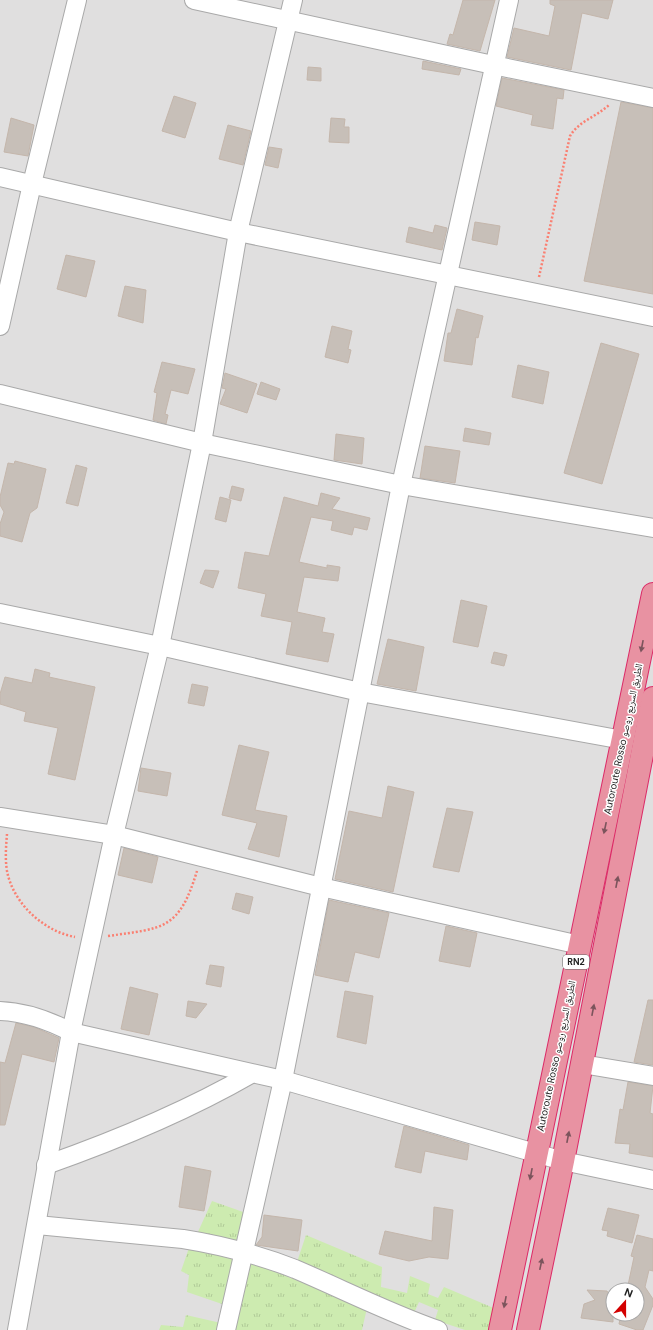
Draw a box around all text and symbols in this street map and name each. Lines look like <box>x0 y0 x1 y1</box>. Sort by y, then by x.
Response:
one-way arrow <box>639 640 645 652</box>
street label: Autoroute Rosso الطريق السريع روصو <box>601 662 645 816</box>
one-way arrow <box>601 822 607 834</box>
one-way arrow <box>615 876 621 888</box>
road number: RN2 <box>563 955 589 969</box>
street label: Autoroute Rosso الطريق السريع روصو <box>534 979 578 1133</box>
one-way arrow <box>590 1003 596 1016</box>
one-way arrow <box>565 1131 571 1143</box>
one-way arrow <box>528 1168 534 1180</box>
one-way arrow <box>539 1258 545 1271</box>
north arrow <box>605 1282 645 1322</box>
text: N <box>622 1285 635 1301</box>
one-way arrow <box>502 1296 508 1308</box>

